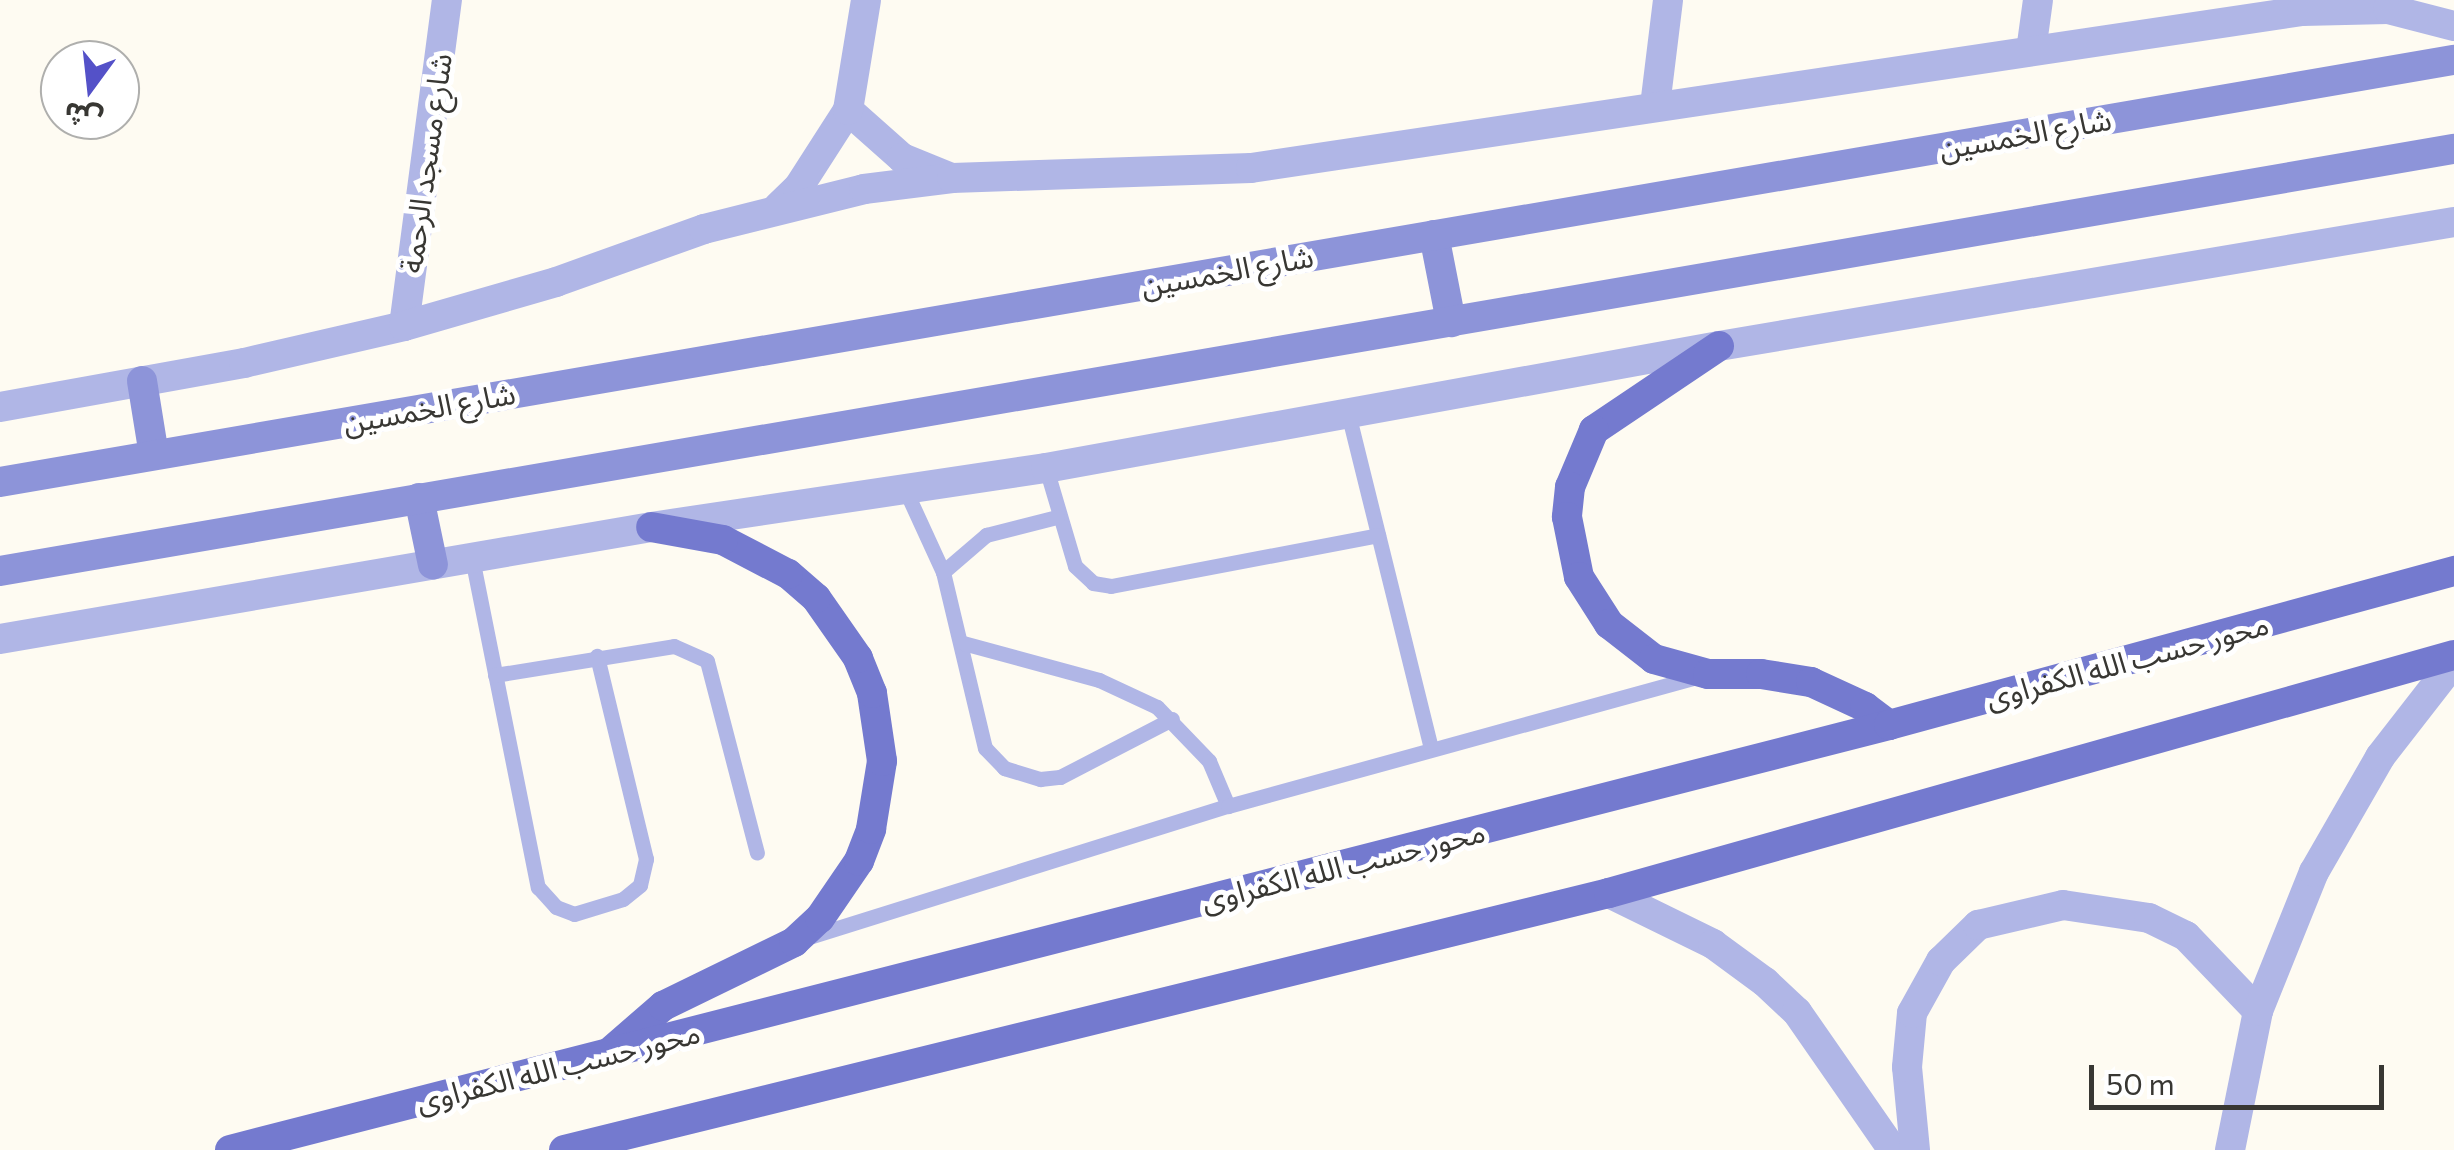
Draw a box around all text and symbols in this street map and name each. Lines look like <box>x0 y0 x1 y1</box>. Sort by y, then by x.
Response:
north arrow <box>40 40 140 140</box>
street label: شارع مسجد الرحمة <box>392 51 458 275</box>
text: ش <box>60 96 106 138</box>
street label: شارع الخمسين <box>1936 100 2114 166</box>
street label: شارع الخمسين <box>1138 237 1316 303</box>
street label: شارع الخمسين <box>340 374 518 440</box>
street label: محور حسب الله الكفراوى <box>1982 605 2272 715</box>
street label: محور حسب الله الكفراوى <box>1197 812 1489 918</box>
street label: محور حسب الله الكفراوى <box>412 1013 704 1119</box>
scale bar <box>2094 1045 2389 1107</box>
text: 50 m <box>2106 1064 2175 1101</box>

